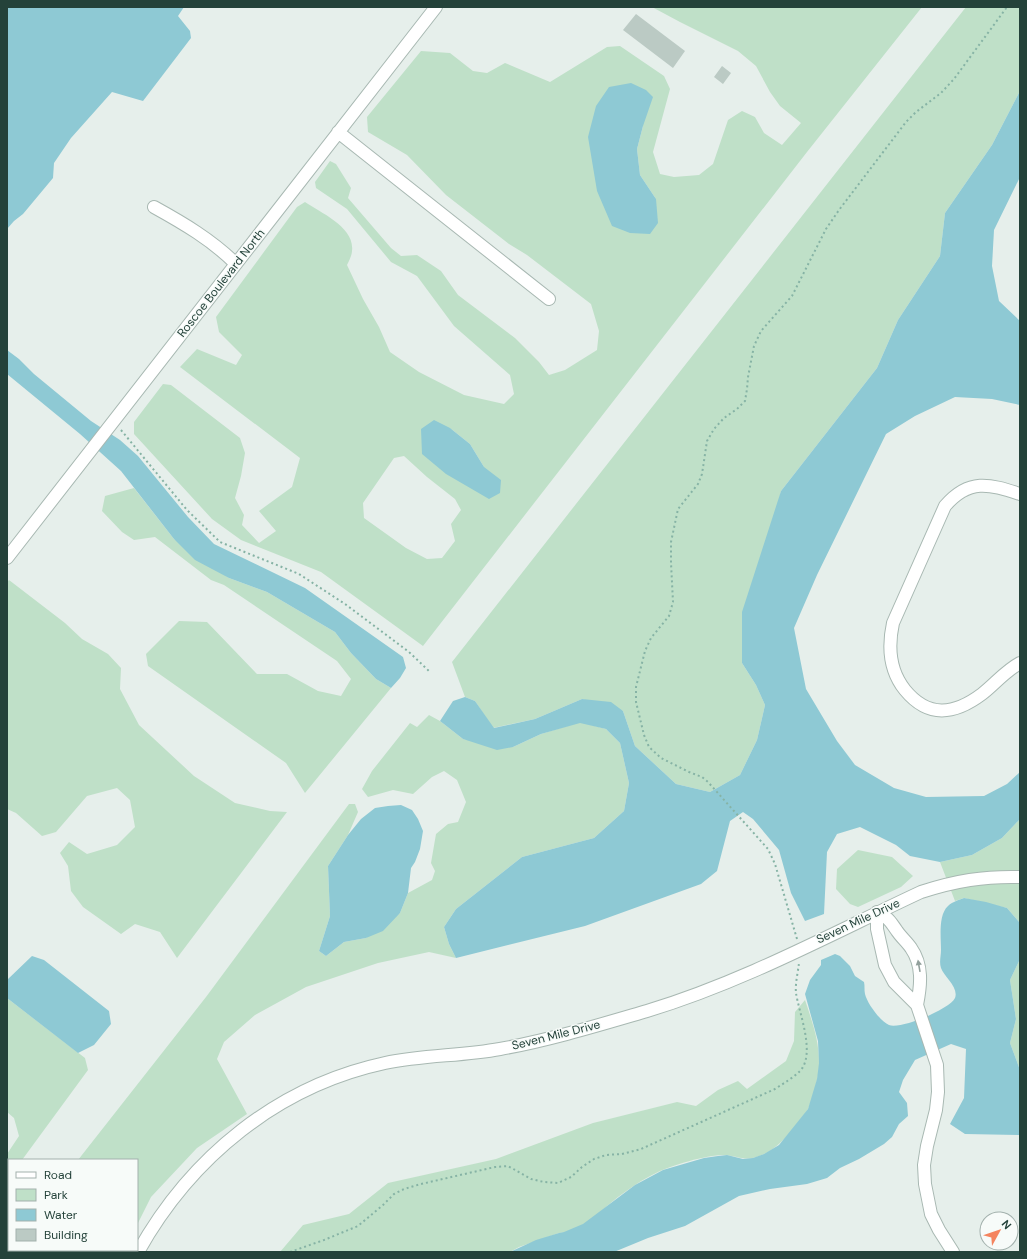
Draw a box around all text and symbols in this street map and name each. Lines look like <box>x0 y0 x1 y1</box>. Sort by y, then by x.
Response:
street label: Roscoe Boulevard North <box>174 225 268 340</box>
street label: Seven Mile Drive <box>814 895 903 947</box>
one-way arrow <box>915 960 921 972</box>
street label: Seven Mile Drive <box>510 1016 602 1054</box>
legend <box>8 1159 138 1251</box>
text: Road <box>44 1167 72 1183</box>
text: Park <box>44 1187 68 1203</box>
text: Water <box>44 1207 78 1223</box>
north arrow <box>979 1211 1019 1251</box>
text: N <box>999 1217 1015 1232</box>
text: Building <box>44 1227 88 1243</box>

